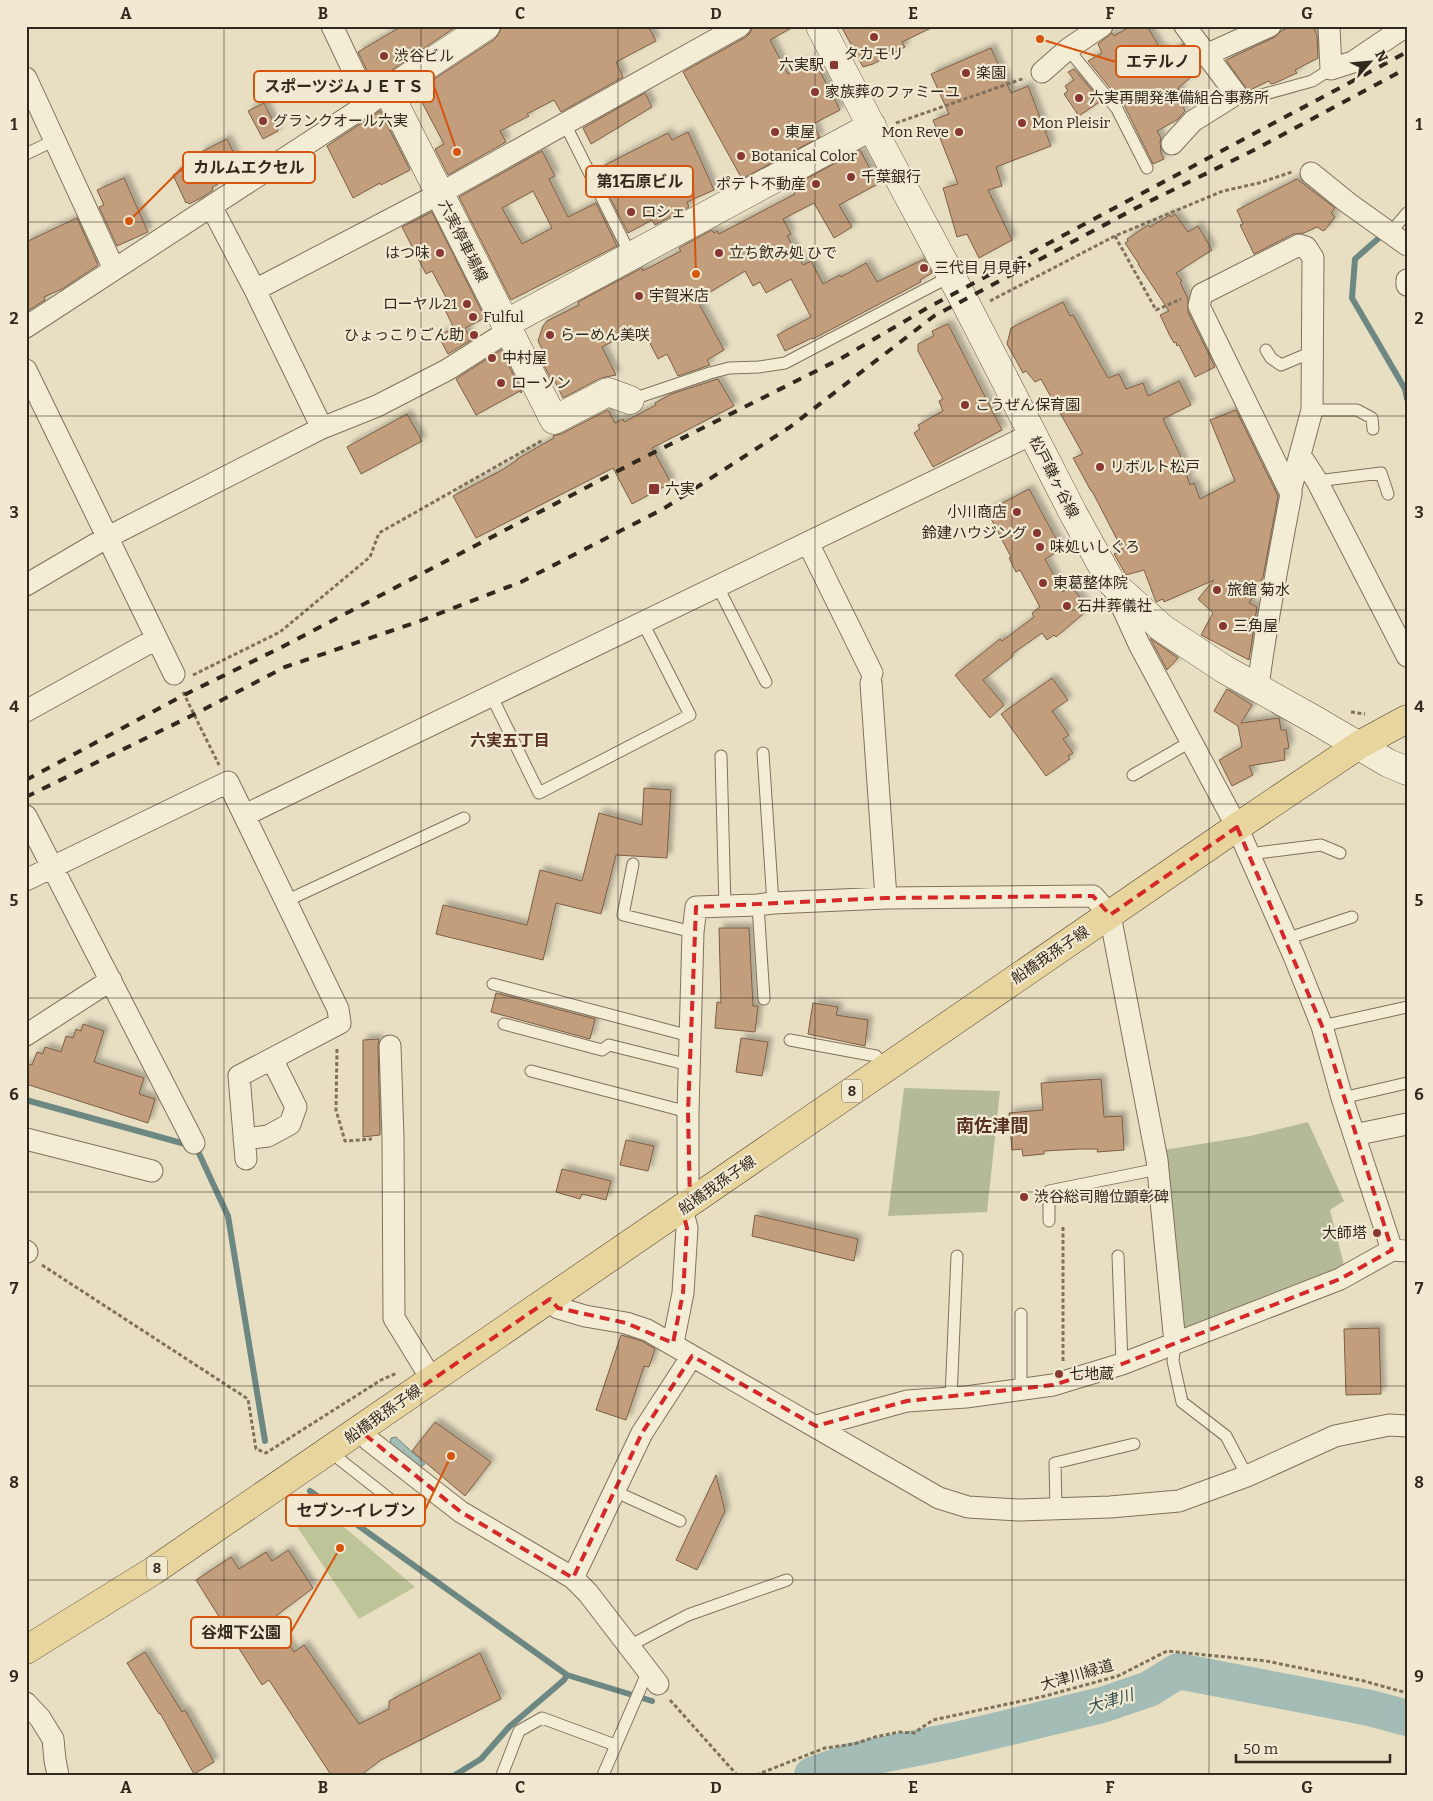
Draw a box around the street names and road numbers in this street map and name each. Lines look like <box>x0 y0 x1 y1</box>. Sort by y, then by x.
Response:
street label: 六実停車場線 <box>435 197 491 285</box>
street label: 松戸鎌ヶ谷線 <box>1026 433 1082 521</box>
street label: 船橋我孫子線 <box>1008 922 1092 988</box>
road number: 8 <box>842 1080 862 1102</box>
street label: 船橋我孫子線 <box>675 1152 759 1218</box>
street label: 船橋我孫子線 <box>341 1381 425 1447</box>
road number: 8 <box>147 1556 167 1580</box>
street label: 大津川緑道 <box>1038 1656 1116 1694</box>

